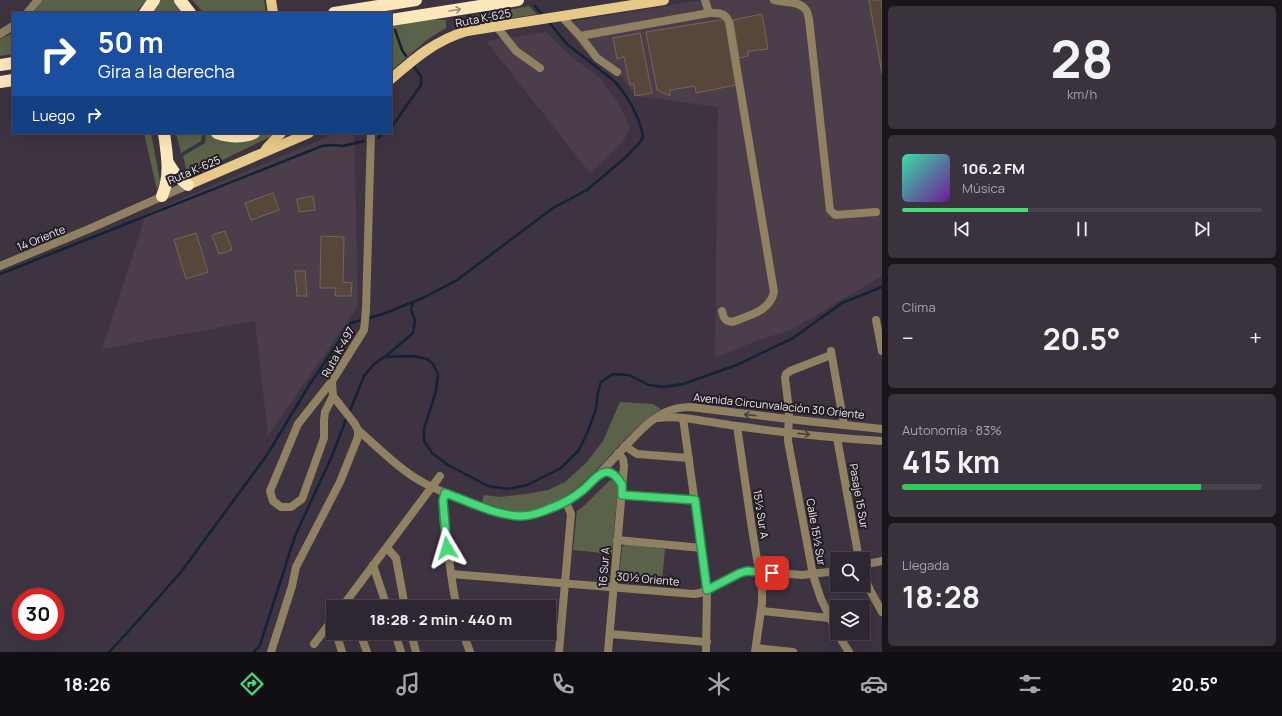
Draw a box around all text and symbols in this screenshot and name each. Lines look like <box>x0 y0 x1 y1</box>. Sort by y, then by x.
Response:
street label: Ruta K-625 <box>454 5 512 30</box>
one-way arrow <box>448 6 461 14</box>
text: 50 m <box>98 23 164 61</box>
text: 28 <box>1051 23 1113 94</box>
icon: right <box>32 28 84 80</box>
text: Gira a la derecha <box>98 59 235 83</box>
text: km/h <box>1067 85 1097 103</box>
icon: right <box>83 104 105 126</box>
text: Luego <box>32 105 75 126</box>
street label: Ruta K-625 <box>165 152 223 187</box>
text: 106.2 FM <box>962 158 1025 179</box>
text: Música <box>962 179 1005 197</box>
icon: previous <box>951 218 973 240</box>
icon: pause <box>1071 218 1093 240</box>
icon: next <box>1191 218 1213 240</box>
street label: 14 Oriente <box>14 221 68 254</box>
text: Clima <box>902 298 936 316</box>
text: 20.5° <box>1043 318 1121 359</box>
text: − <box>902 323 914 353</box>
text: + <box>1249 323 1262 353</box>
street label: Ruta K-497 <box>318 324 358 380</box>
street label: Avenida Circunvalación 30 Oriente <box>693 389 866 422</box>
one-way arrow <box>744 411 757 419</box>
text: Autonomía · 83% <box>902 421 1002 439</box>
one-way arrow <box>797 430 810 438</box>
text: 415 km <box>902 441 1000 482</box>
street label: Pasaje 15 Sur <box>846 462 873 530</box>
street label: 15½ Sur A <box>750 488 773 540</box>
street label: Calle 15½ Sur <box>803 497 830 567</box>
position arrow <box>426 527 468 569</box>
street label: 16 Sur A <box>594 546 613 587</box>
map controls <box>830 552 870 640</box>
button: search <box>830 552 870 592</box>
pin <box>755 556 789 590</box>
text: Llegada <box>902 556 949 574</box>
icon: arrive <box>761 562 783 584</box>
street label: 30½ Oriente <box>616 568 681 589</box>
text: 18:28 <box>902 576 980 617</box>
speed limit sign: 30 <box>12 588 64 640</box>
button: layers <box>830 600 870 640</box>
text: 18:28 · 2 min · 440 m <box>370 609 512 630</box>
icon: directions <box>238 670 266 698</box>
icon: music <box>394 670 422 698</box>
icon: phone <box>549 670 577 698</box>
icon: climate <box>705 670 733 698</box>
icon: car <box>860 670 888 698</box>
icon: filters <box>1016 670 1044 698</box>
text: 18:26 <box>64 672 111 696</box>
text: 20.5° <box>1171 672 1218 696</box>

